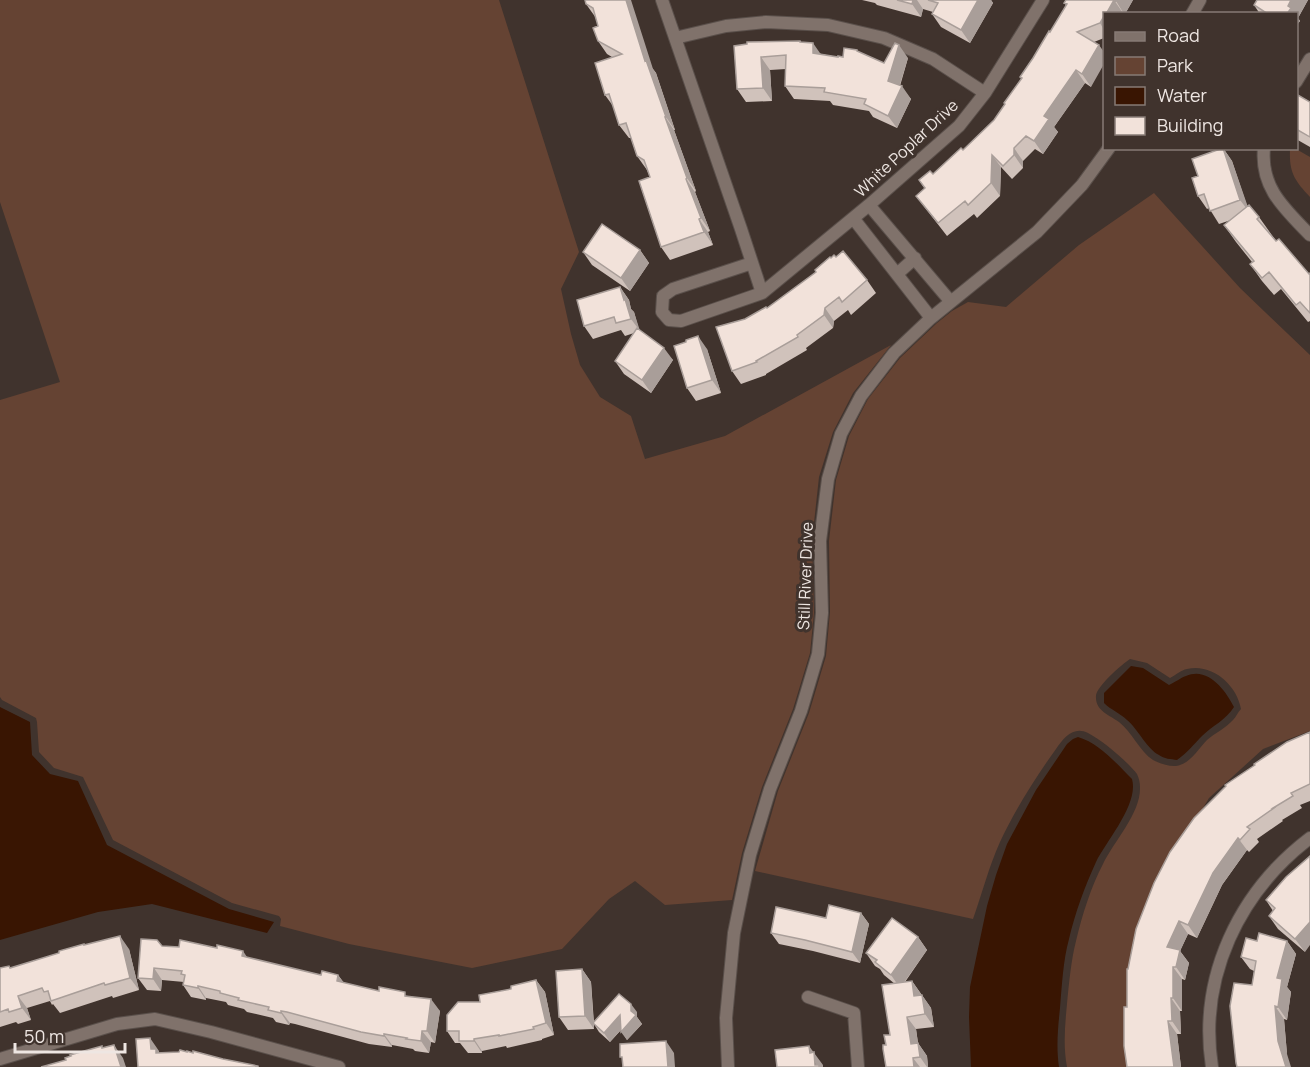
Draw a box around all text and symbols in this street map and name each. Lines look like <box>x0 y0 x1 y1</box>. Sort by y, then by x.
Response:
legend <box>1103 12 1298 150</box>
text: Road <box>1157 23 1200 47</box>
text: Park <box>1157 53 1194 77</box>
text: Water <box>1157 83 1207 107</box>
street label: White Poplar Drive <box>849 94 963 202</box>
text: Building <box>1157 113 1223 137</box>
street label: Still River Drive <box>792 522 818 630</box>
scale bar <box>15 1016 124 1054</box>
text: 50 m <box>24 1024 64 1048</box>

